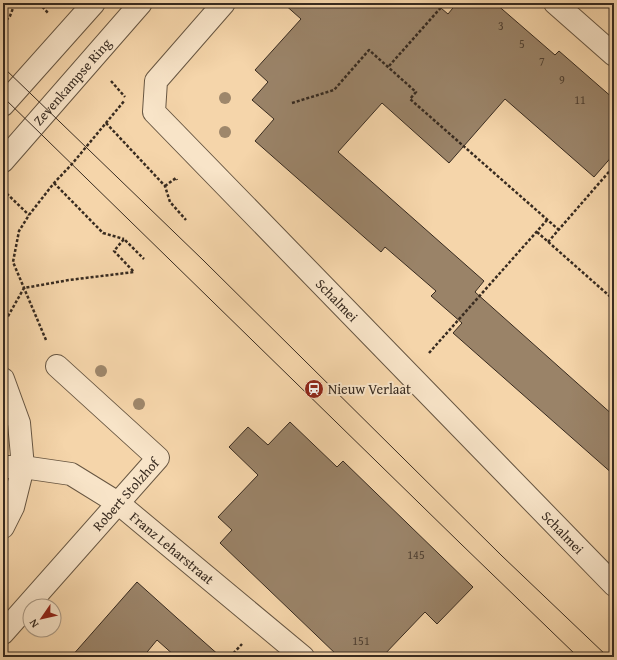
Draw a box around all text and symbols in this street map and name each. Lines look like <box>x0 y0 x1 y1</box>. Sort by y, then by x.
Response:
house number: 3 <box>498 17 504 34</box>
street label: Zevenkampse Ring <box>28 34 116 130</box>
house number: 5 <box>519 35 525 52</box>
house number: 7 <box>539 53 545 70</box>
house number: 9 <box>559 71 565 88</box>
house number: 11 <box>574 91 586 108</box>
street label: Schalmei <box>311 274 363 326</box>
station icon: Nieuw Verlaat <box>303 378 325 400</box>
place label: Nieuw Verlaat <box>328 379 411 399</box>
street label: Robert Stolzhof <box>88 453 164 535</box>
street label: Schalmei <box>537 506 589 559</box>
street label: Franz Leharstraat <box>126 507 218 589</box>
house number: 145 <box>407 546 425 563</box>
north arrow <box>22 598 62 638</box>
text: N <box>25 616 42 631</box>
house number: 151 <box>352 632 370 649</box>

